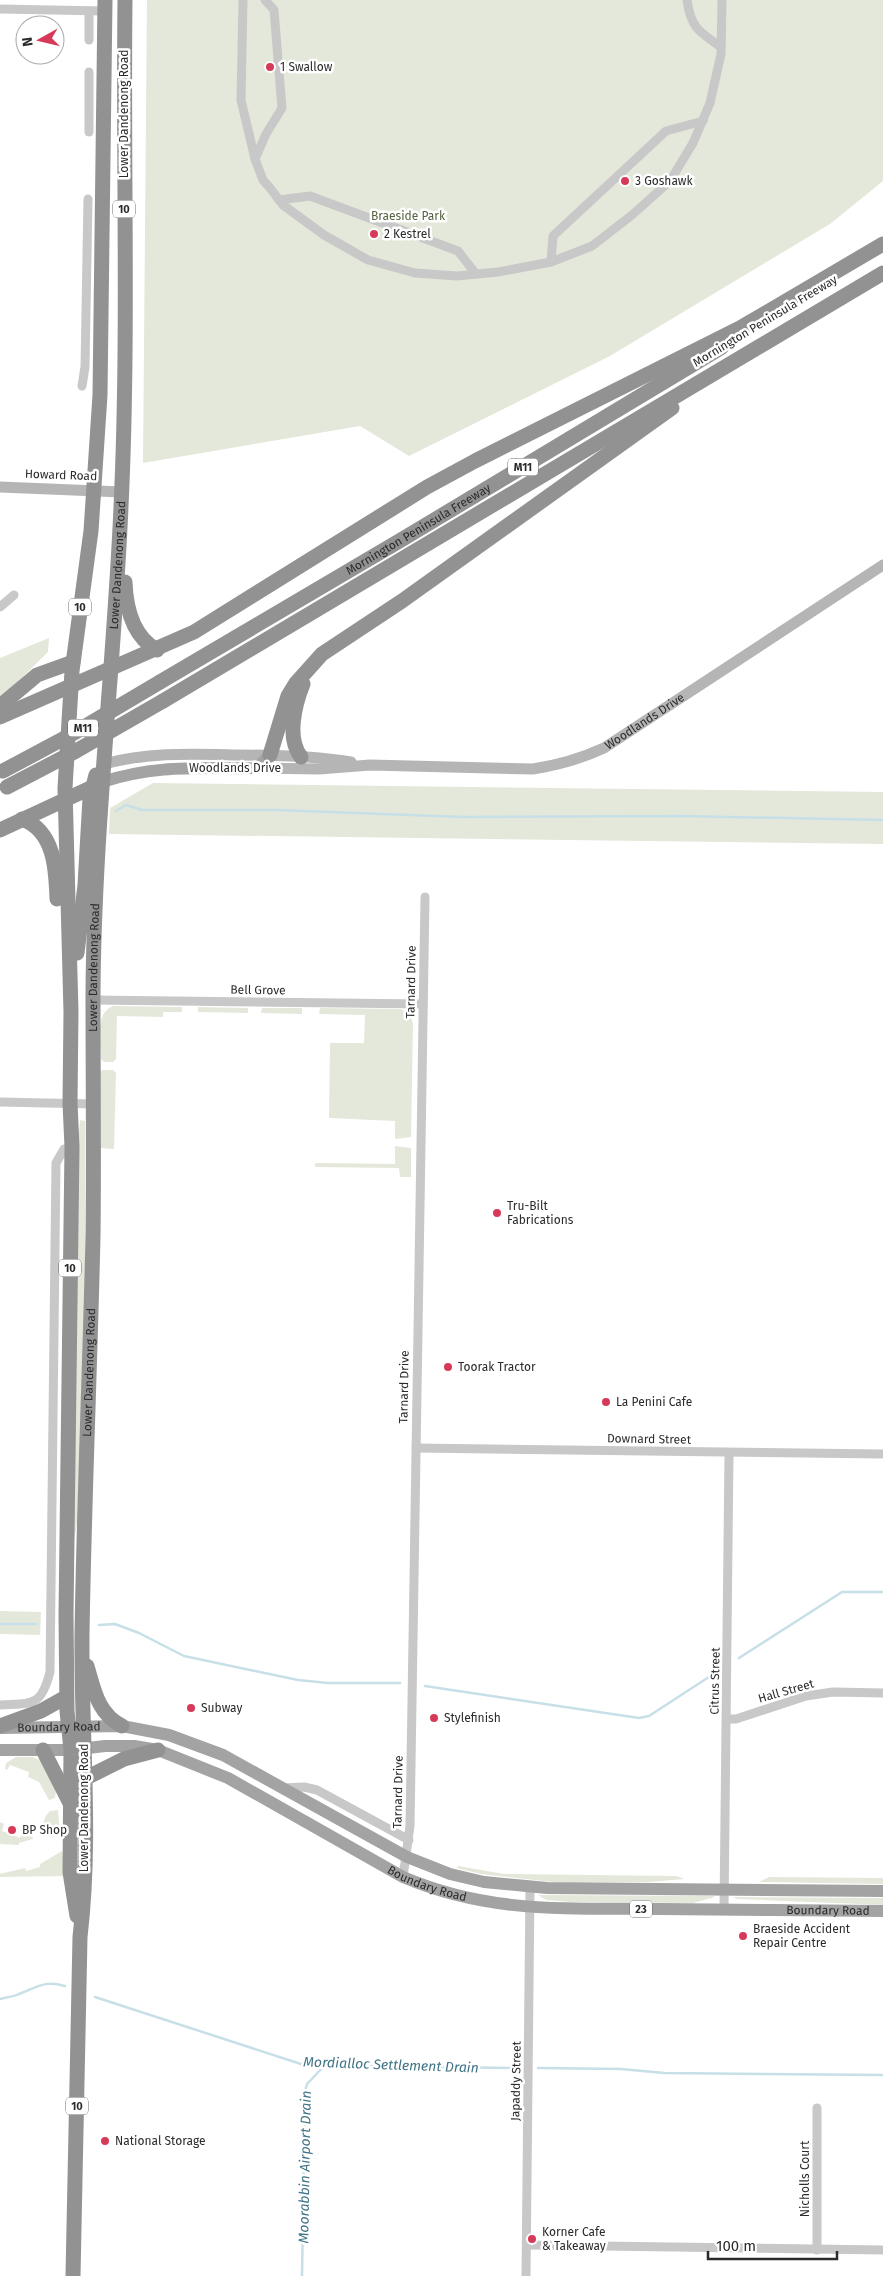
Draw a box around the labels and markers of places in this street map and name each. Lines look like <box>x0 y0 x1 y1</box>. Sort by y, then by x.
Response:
place label: 1 Swallow <box>280 60 333 74</box>
marker: 1 Swallow <box>264 61 276 73</box>
place label: 3 Goshawk <box>635 174 693 188</box>
marker: 3 Goshawk <box>619 175 631 187</box>
place label: 2 Kestrel <box>384 227 431 241</box>
marker: 2 Kestrel <box>368 228 380 240</box>
place label: Tru-Bilt Fabrications <box>507 1199 574 1227</box>
marker: Tru-Bilt Fabrications <box>491 1207 503 1219</box>
place label: Toorak Tractor <box>458 1360 536 1374</box>
marker: Toorak Tractor <box>442 1361 454 1373</box>
place label: La Penini Cafe <box>616 1395 692 1409</box>
marker: La Penini Cafe <box>600 1396 612 1408</box>
place label: Subway <box>201 1701 242 1715</box>
marker: Subway <box>185 1702 197 1714</box>
place label: Stylefinish <box>444 1711 501 1725</box>
marker: Stylefinish <box>428 1712 440 1724</box>
place label: BP Shop <box>22 1823 67 1837</box>
marker: BP Shop <box>6 1824 18 1836</box>
place label: Braeside Accident Repair Centre <box>753 1922 851 1950</box>
marker: Braeside Accident Repair Centre <box>737 1930 749 1942</box>
place label: National Storage <box>115 2134 206 2148</box>
marker: National Storage <box>99 2135 111 2147</box>
place label: Korner Cafe & Takeaway <box>542 2225 606 2253</box>
marker: Korner Cafe & Takeaway <box>526 2233 538 2245</box>

